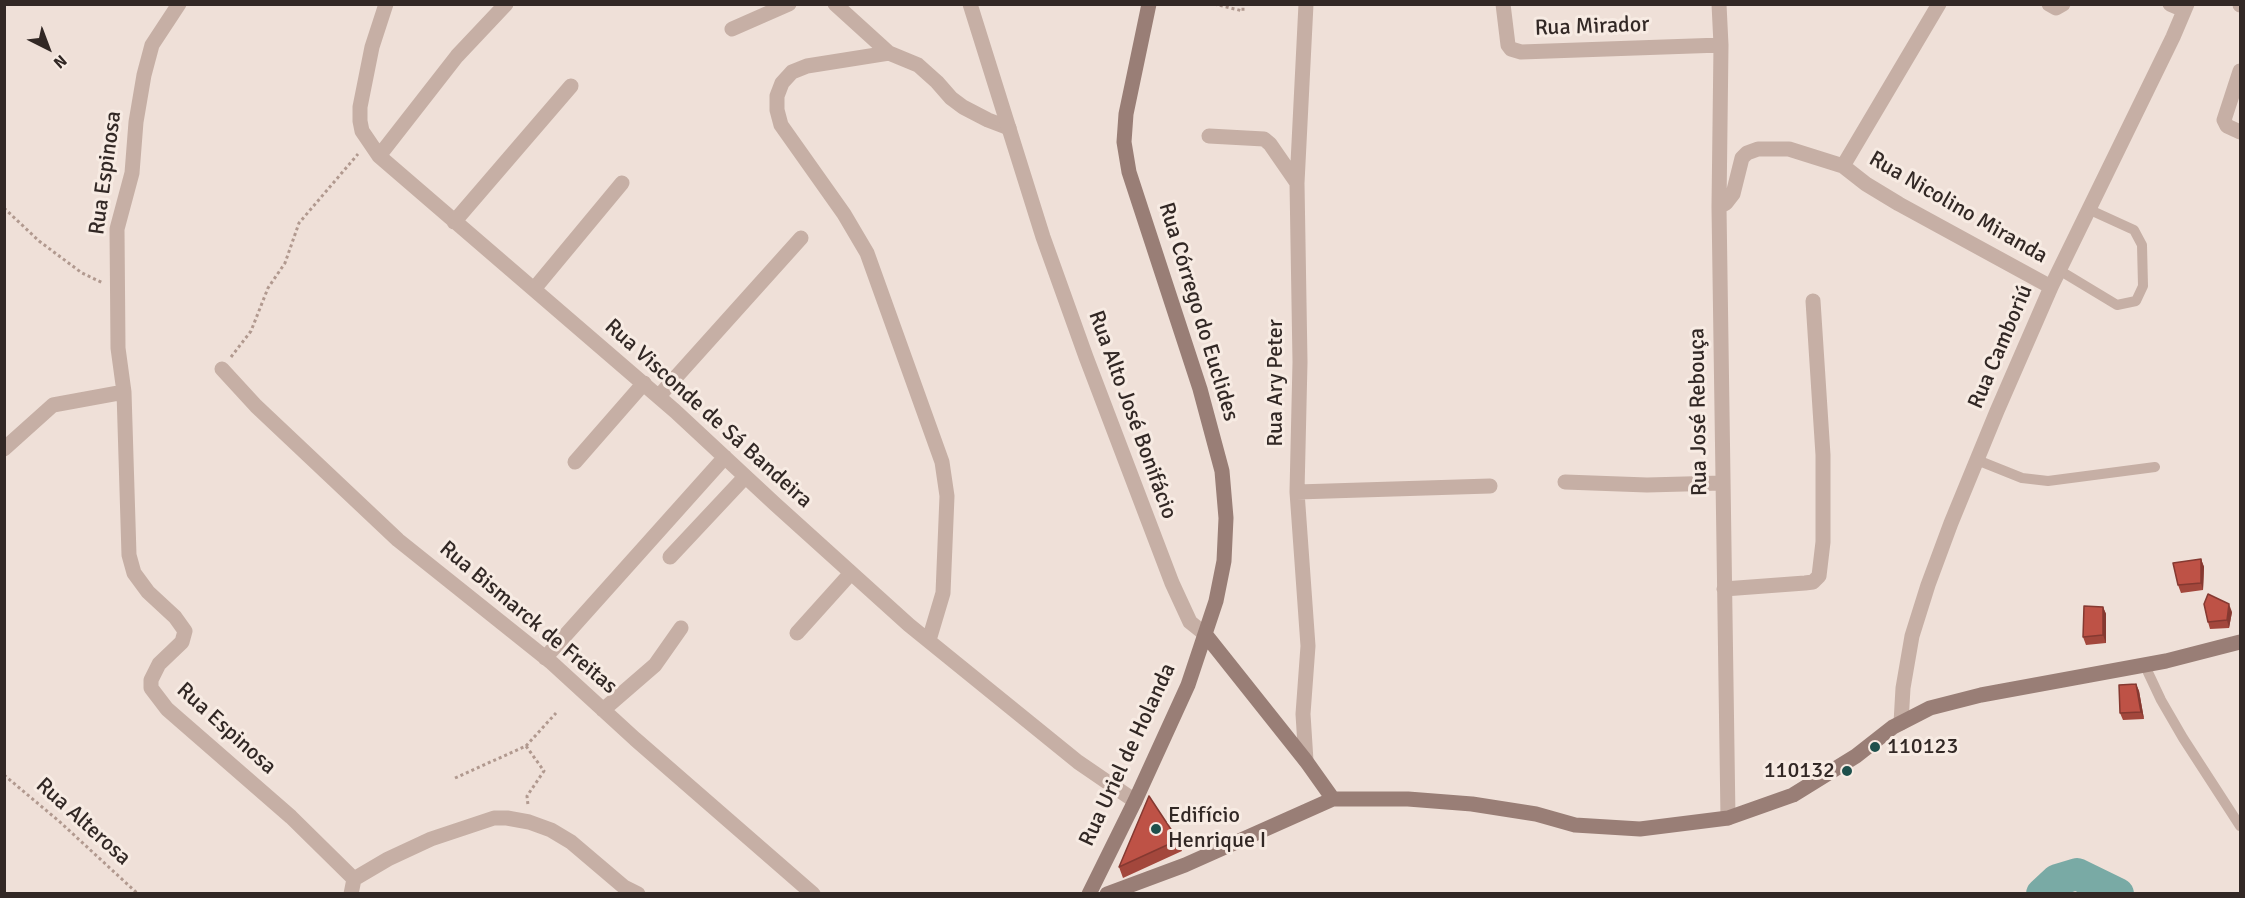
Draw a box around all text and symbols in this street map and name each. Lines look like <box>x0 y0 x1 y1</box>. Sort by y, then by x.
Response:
street label: Rua Mirador <box>1534 12 1650 42</box>
north arrow <box>18 18 78 78</box>
text: N <box>49 50 71 73</box>
street label: Rua Espinosa <box>84 109 128 237</box>
street label: Rua Nicolino Miranda <box>1864 146 2052 270</box>
street label: Rua Córrego do Euclides <box>1152 200 1244 424</box>
street label: Rua Camboriú <box>1963 281 2039 413</box>
street label: Rua Alto José Bonifácio <box>1082 307 1182 523</box>
street label: Rua Visconde de Sá Bandeira <box>599 314 817 514</box>
street label: Rua Ary Peter <box>1263 319 1289 447</box>
street label: Rua José Rebouça <box>1684 328 1714 496</box>
street label: Rua Bismarck de Freitas <box>434 536 622 700</box>
street label: Rua Uriel de Holanda <box>1074 659 1182 851</box>
street label: Rua Espinosa <box>171 677 281 781</box>
place label: 110123 <box>1887 734 1958 760</box>
marker: 110123 <box>1868 740 1882 754</box>
place label: 110132 <box>1764 758 1835 784</box>
marker: 110132 <box>1840 764 1854 778</box>
street label: Rua Alterosa <box>30 773 136 871</box>
place label: Edifício Henrique I <box>1168 803 1266 854</box>
marker: Edifício Henrique I <box>1149 822 1163 836</box>

